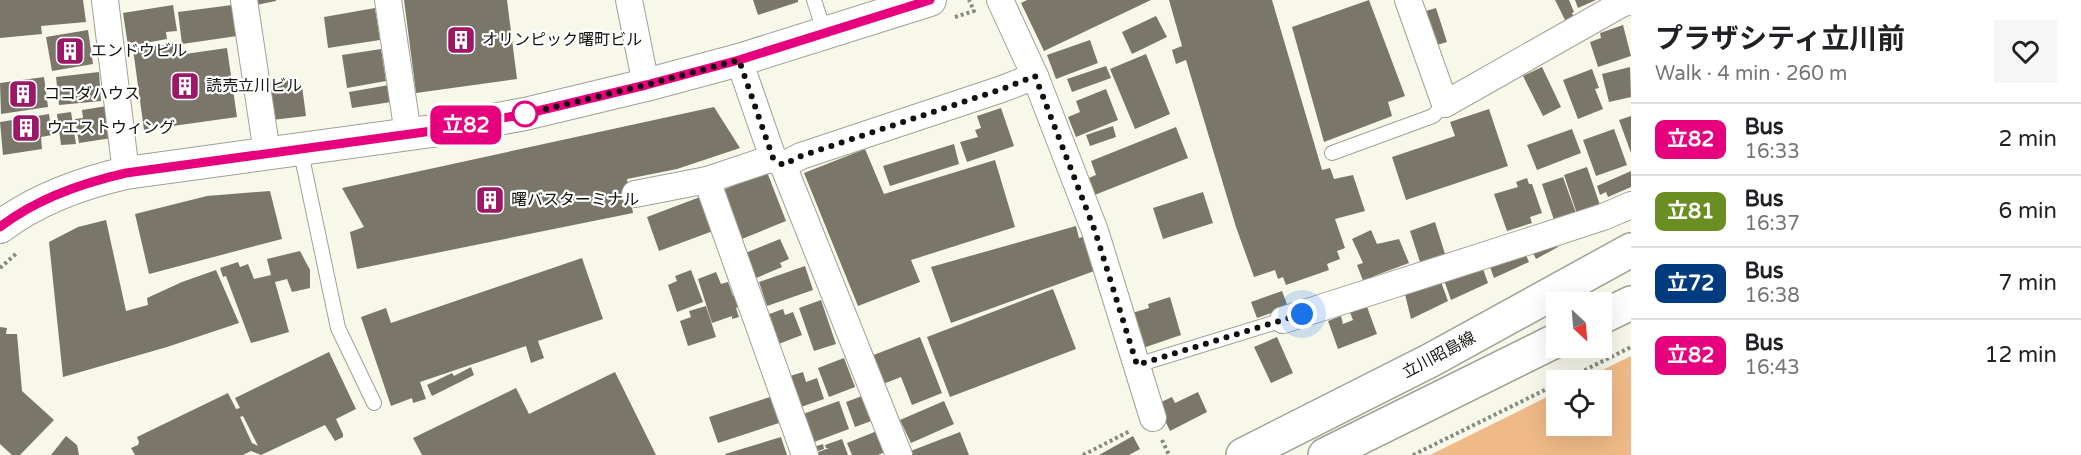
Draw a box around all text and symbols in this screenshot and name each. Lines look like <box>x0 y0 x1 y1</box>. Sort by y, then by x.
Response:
button: heart <box>1994 20 2057 83</box>
text: プラザシティ立川前 <box>1655 22 1905 56</box>
building icon: オリンピック曙町ビル <box>445 24 477 56</box>
place label: オリンピック曙町ビル <box>482 30 642 50</box>
building icon: エンドウビル <box>54 35 86 67</box>
place label: エンドウビル <box>91 41 187 61</box>
text: Walk · 4 min · 260 m <box>1655 62 1847 86</box>
building icon: 読売立川ビル <box>169 70 201 102</box>
place label: 読売立川ビル <box>206 76 302 96</box>
building icon: ココダハウス <box>7 78 39 110</box>
place label: ココダハウス <box>44 84 140 104</box>
unlabelled marker <box>512 101 538 127</box>
line badge: 立82 <box>432 106 500 144</box>
building icon: ウエストウィング <box>10 112 42 144</box>
text: 立82 <box>442 113 490 138</box>
text: Bus <box>1744 114 1783 140</box>
place label: ウエストウィング <box>47 118 175 138</box>
text: 2 min <box>1998 126 2057 152</box>
text: 立82 <box>1667 127 1714 152</box>
text: 16:33 <box>1744 140 1800 164</box>
building icon: 曙バスターミナル <box>474 184 506 216</box>
text: Bus <box>1744 186 1783 212</box>
place label: 曙バスターミナル <box>511 190 639 210</box>
text: 6 min <box>1998 198 2057 224</box>
text: 立81 <box>1667 199 1714 224</box>
text: 16:37 <box>1744 212 1800 236</box>
text: Bus <box>1744 258 1783 284</box>
text: 7 min <box>1998 270 2057 296</box>
text: 立72 <box>1667 271 1714 296</box>
text: 16:38 <box>1744 284 1800 308</box>
north arrow <box>1546 292 1612 358</box>
map controls <box>1546 292 1612 436</box>
your location <box>1287 299 1317 329</box>
street label: 立川昭島線 <box>1399 327 1479 383</box>
text: Bus <box>1744 330 1783 356</box>
text: 12 min <box>1985 342 2057 368</box>
text: 立82 <box>1667 343 1714 368</box>
text: 16:43 <box>1744 356 1800 380</box>
button: locate <box>1546 370 1612 436</box>

